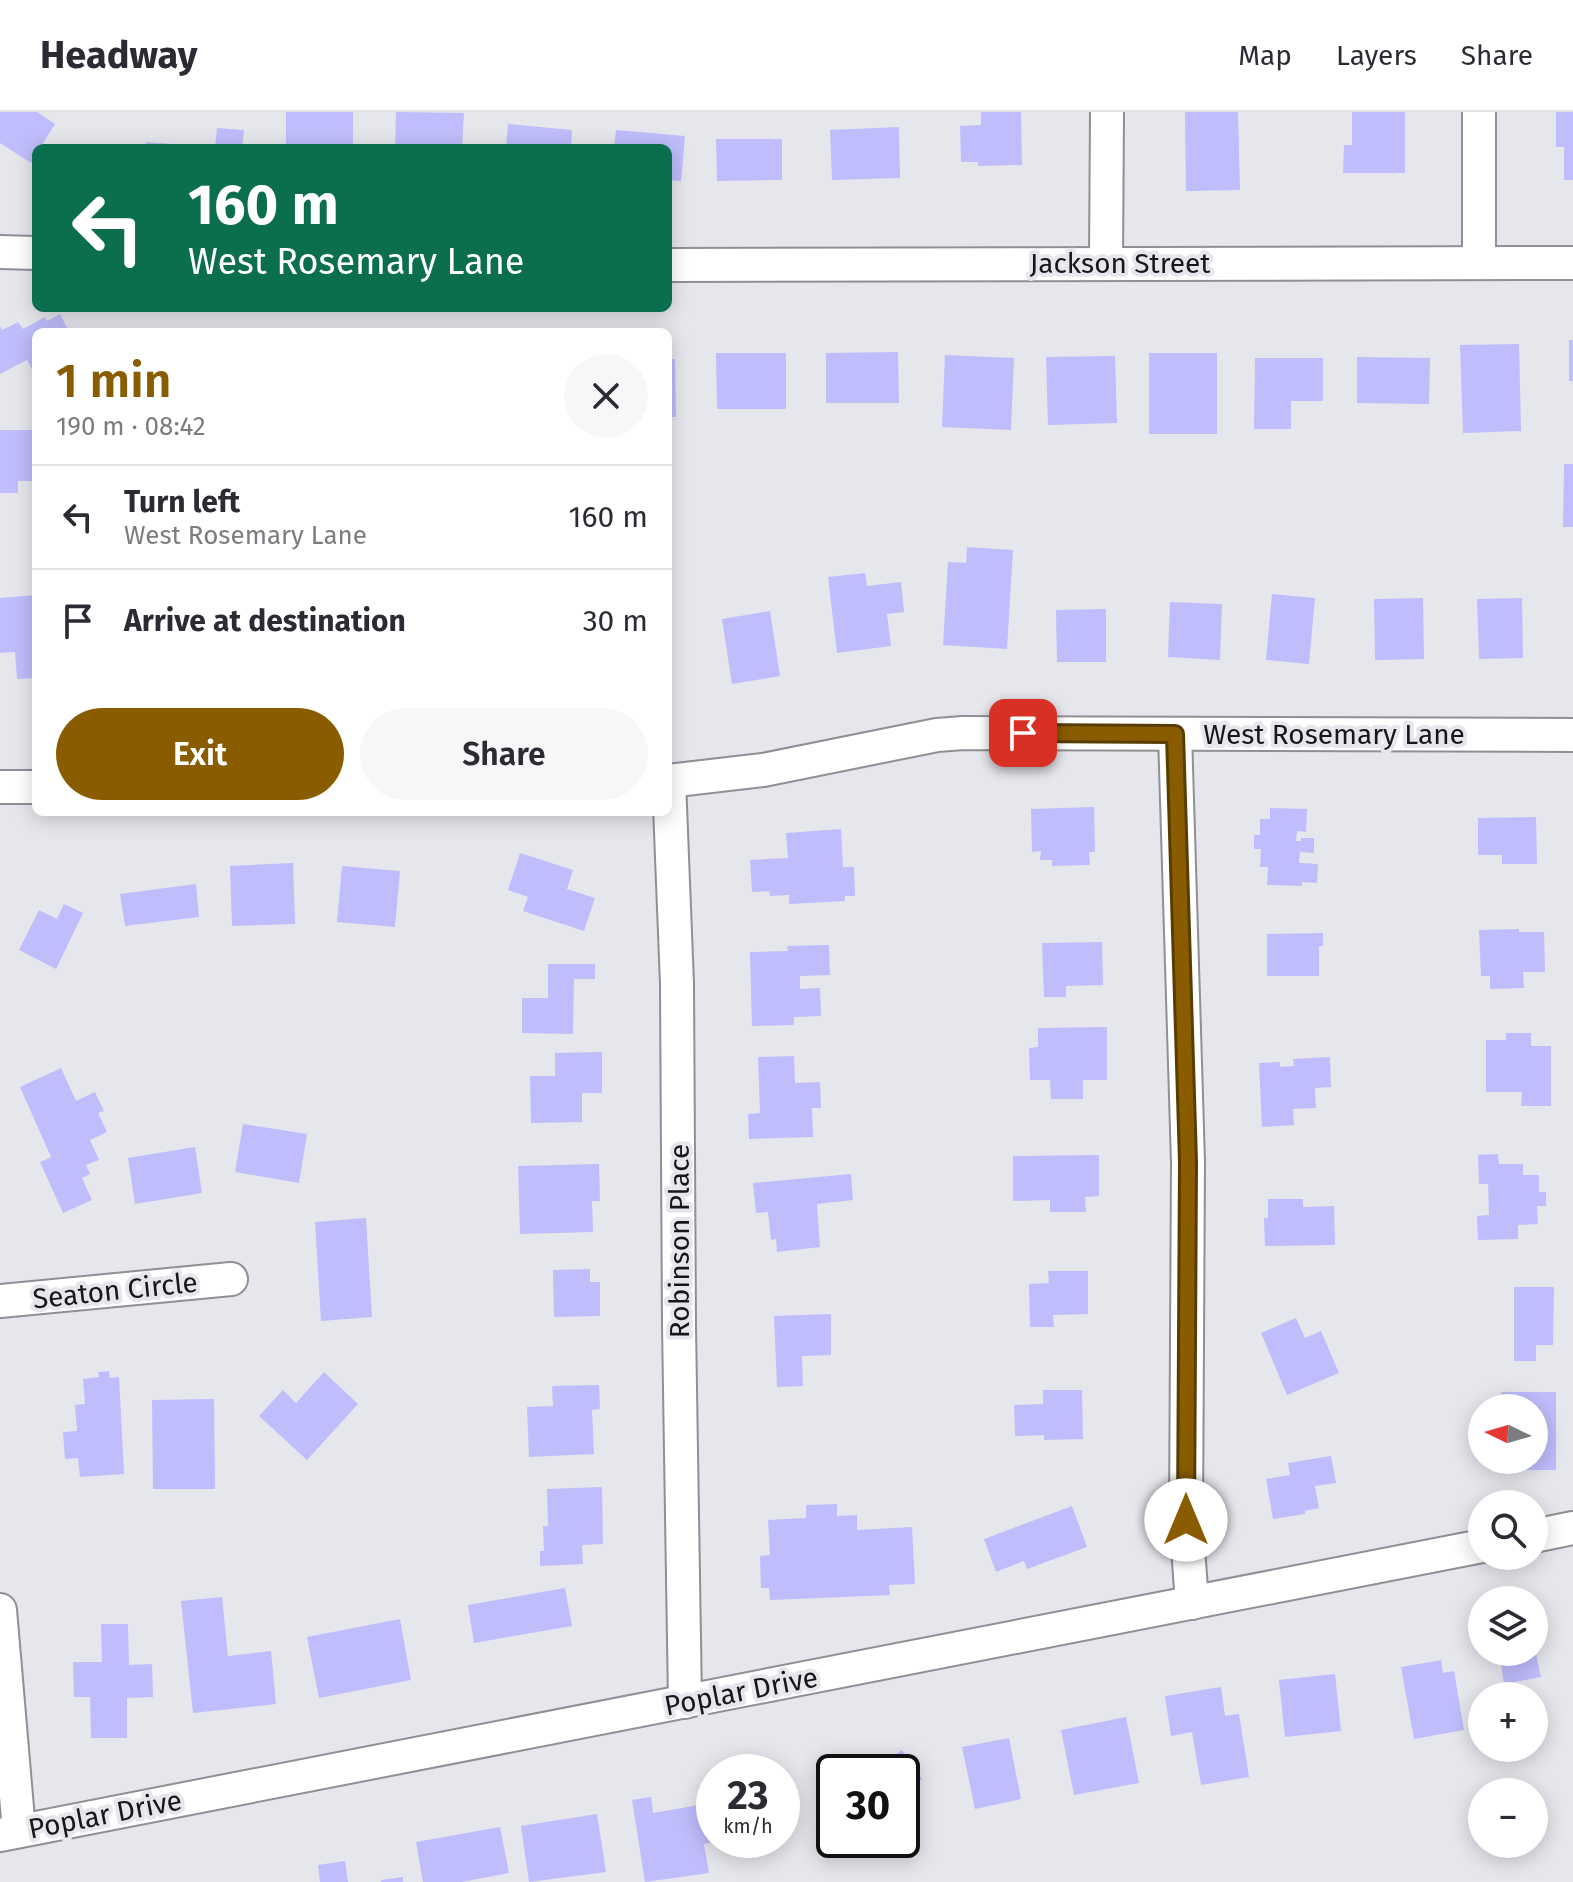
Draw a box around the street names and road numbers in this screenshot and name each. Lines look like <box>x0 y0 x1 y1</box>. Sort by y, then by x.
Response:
street label: Jackson Street <box>1030 247 1211 280</box>
street label: West Rosemary Lane <box>1203 718 1465 751</box>
street label: Robinson Place <box>663 1144 696 1338</box>
street label: Seaton Circle <box>31 1265 199 1316</box>
street label: Poplar Drive <box>662 1660 821 1723</box>
street label: Poplar Drive <box>26 1783 185 1846</box>

